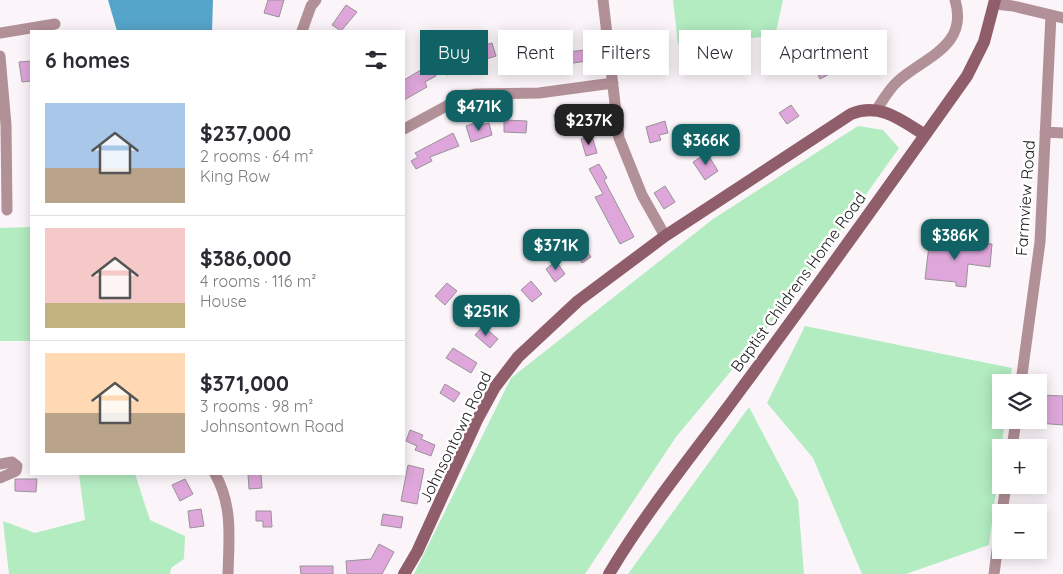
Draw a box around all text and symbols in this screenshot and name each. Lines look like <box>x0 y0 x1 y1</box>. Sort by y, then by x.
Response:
chip: Buy <box>420 30 488 75</box>
chip: Rent <box>498 30 573 75</box>
chip: Filters <box>583 30 669 75</box>
chip: New <box>679 30 751 75</box>
chip: Apartment <box>761 30 887 75</box>
icon: filters <box>362 46 390 74</box>
text: 6 homes <box>45 47 130 73</box>
pin: $471K <box>444 90 514 132</box>
text: $471K <box>457 96 501 116</box>
pin: $237K <box>554 104 624 146</box>
text: $237K <box>566 110 612 130</box>
text: $237,000 <box>200 120 291 146</box>
icon: home <box>85 123 145 183</box>
pin: $366K <box>671 124 741 166</box>
text: $366K <box>683 130 729 150</box>
street label: Farmview Road <box>1011 139 1039 257</box>
text: 2 rooms · 64 m² <box>200 146 314 166</box>
text: King Row <box>200 166 270 186</box>
street label: Baptist Childrens Home Road <box>726 188 870 376</box>
pin: $386K <box>920 218 990 261</box>
text: $386K <box>932 225 978 245</box>
pin: $371K <box>521 228 591 271</box>
text: $371K <box>534 235 578 255</box>
text: $386,000 <box>200 245 291 271</box>
icon: home <box>85 248 145 308</box>
text: 4 rooms · 116 m² <box>200 271 316 291</box>
text: House <box>200 291 247 311</box>
pin: $251K <box>451 294 521 337</box>
text: $251K <box>464 301 508 321</box>
street label: Johnsontown Road <box>414 368 496 506</box>
text: $371,000 <box>200 370 289 396</box>
icon: home <box>85 373 145 433</box>
map controls <box>992 374 1047 559</box>
button: layers <box>992 374 1047 429</box>
text: 3 rooms · 98 m² <box>200 396 313 416</box>
text: Johnsontown Road <box>200 416 344 436</box>
button: + <box>992 439 1047 494</box>
button: − <box>992 504 1047 559</box>

